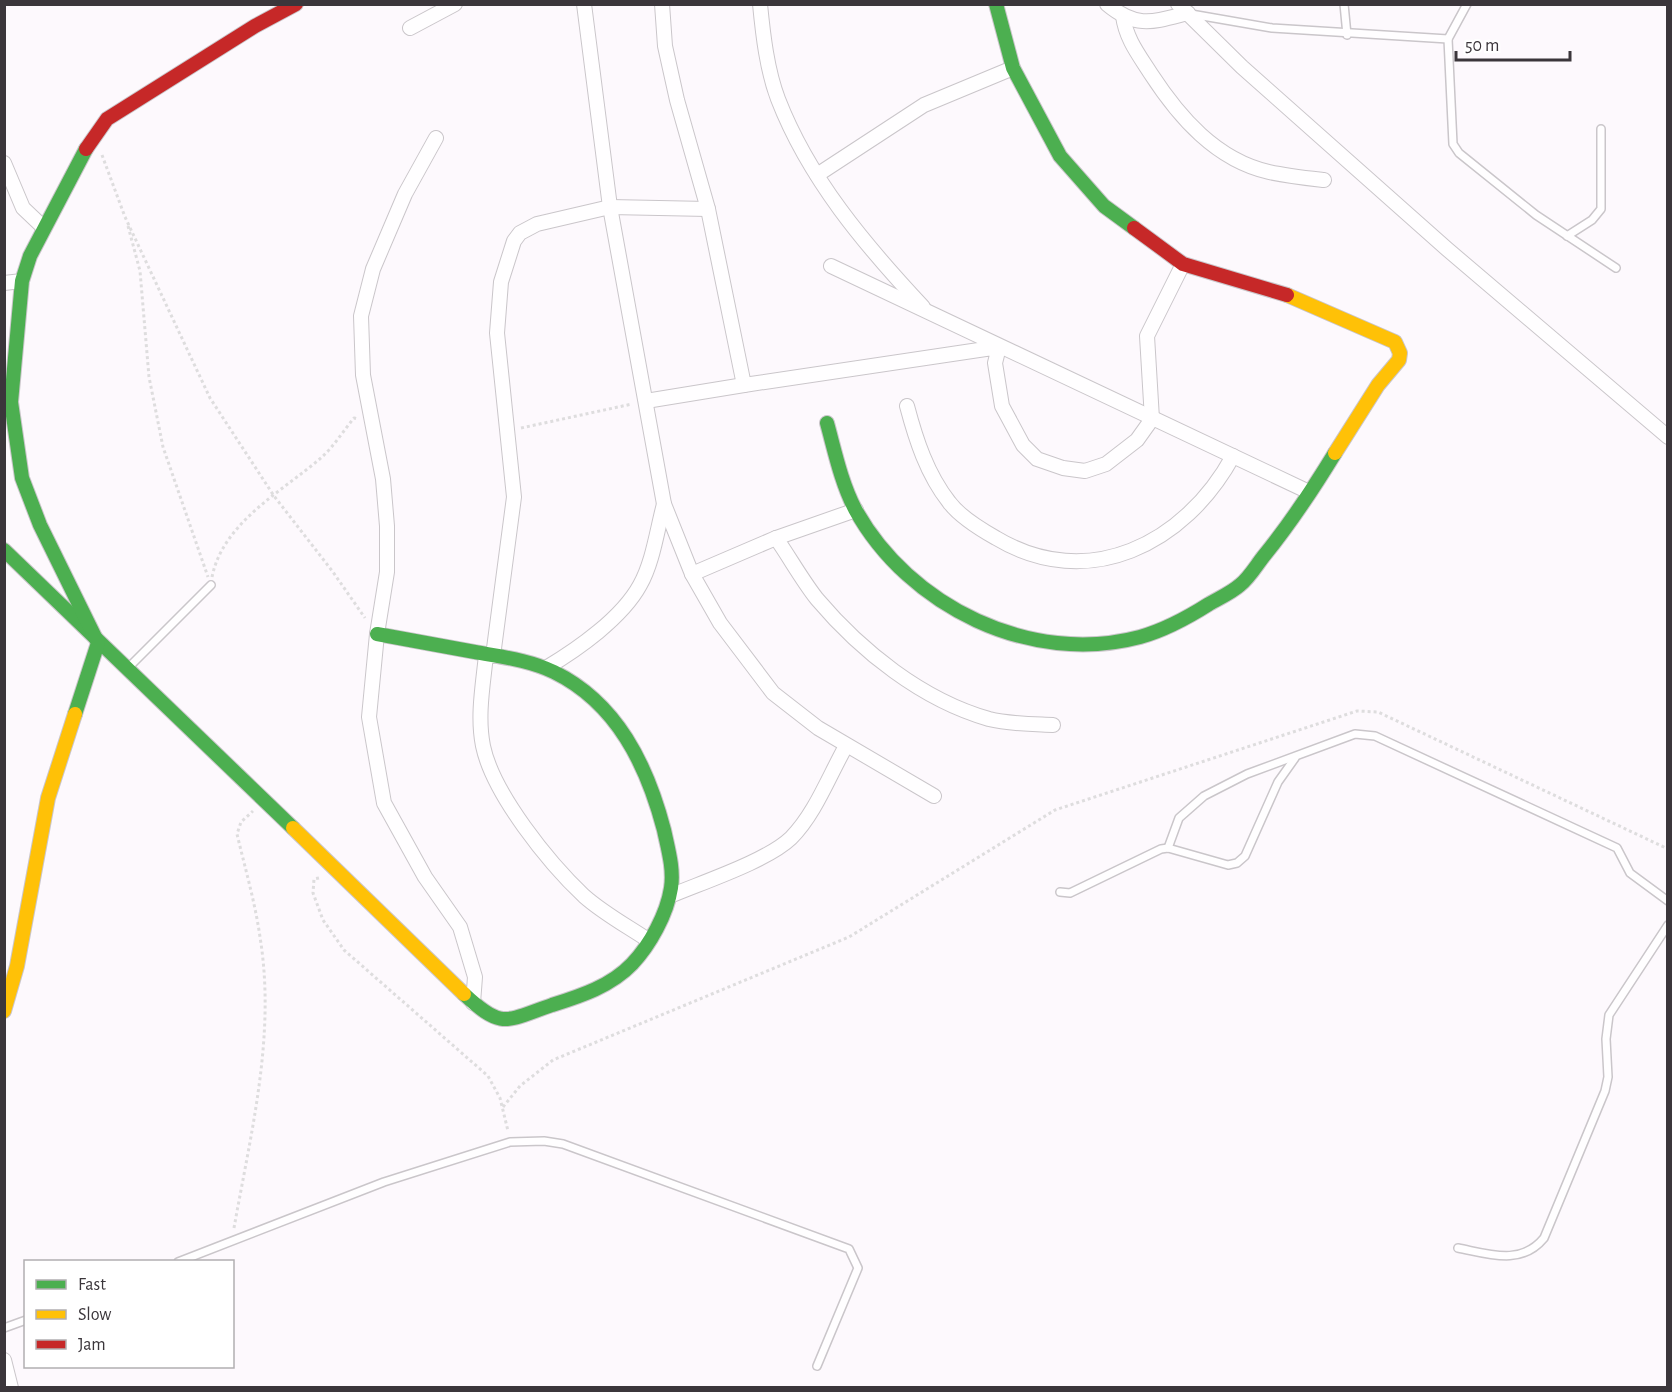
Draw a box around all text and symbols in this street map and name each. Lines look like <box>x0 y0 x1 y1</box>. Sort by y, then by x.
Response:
scale bar <box>1456 24 1570 62</box>
text: 50 m <box>1465 37 1499 55</box>
legend <box>24 1260 234 1368</box>
text: Fast <box>78 1276 106 1294</box>
text: Slow <box>78 1306 111 1324</box>
text: Jam <box>78 1336 106 1354</box>

